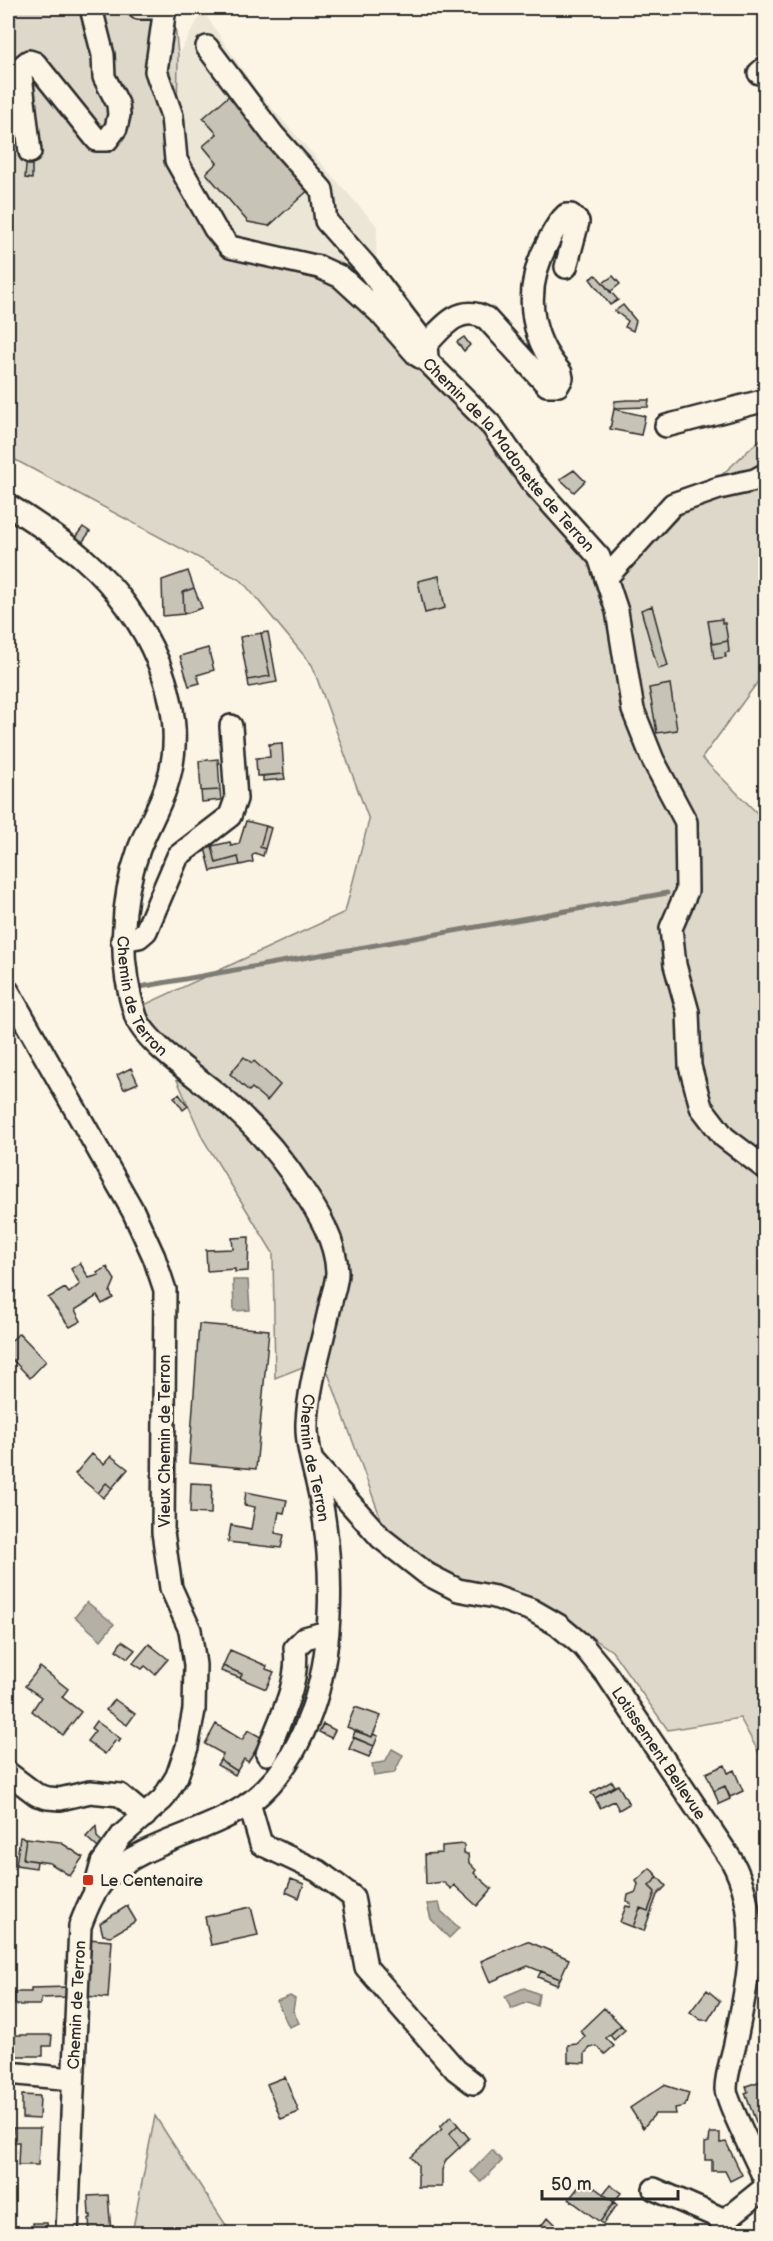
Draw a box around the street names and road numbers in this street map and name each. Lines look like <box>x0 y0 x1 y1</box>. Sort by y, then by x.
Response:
street label: Chemin de la Madonette de Terron <box>418 354 598 556</box>
street label: Chemin de Terron <box>113 936 171 1061</box>
street label: Vieux Chemin de Terron <box>156 1354 175 1528</box>
street label: Chemin de Terron <box>296 1393 332 1523</box>
street label: Lotissement Bellevue <box>607 1684 710 1824</box>
street label: Chemin de Terron <box>65 1940 90 2070</box>

